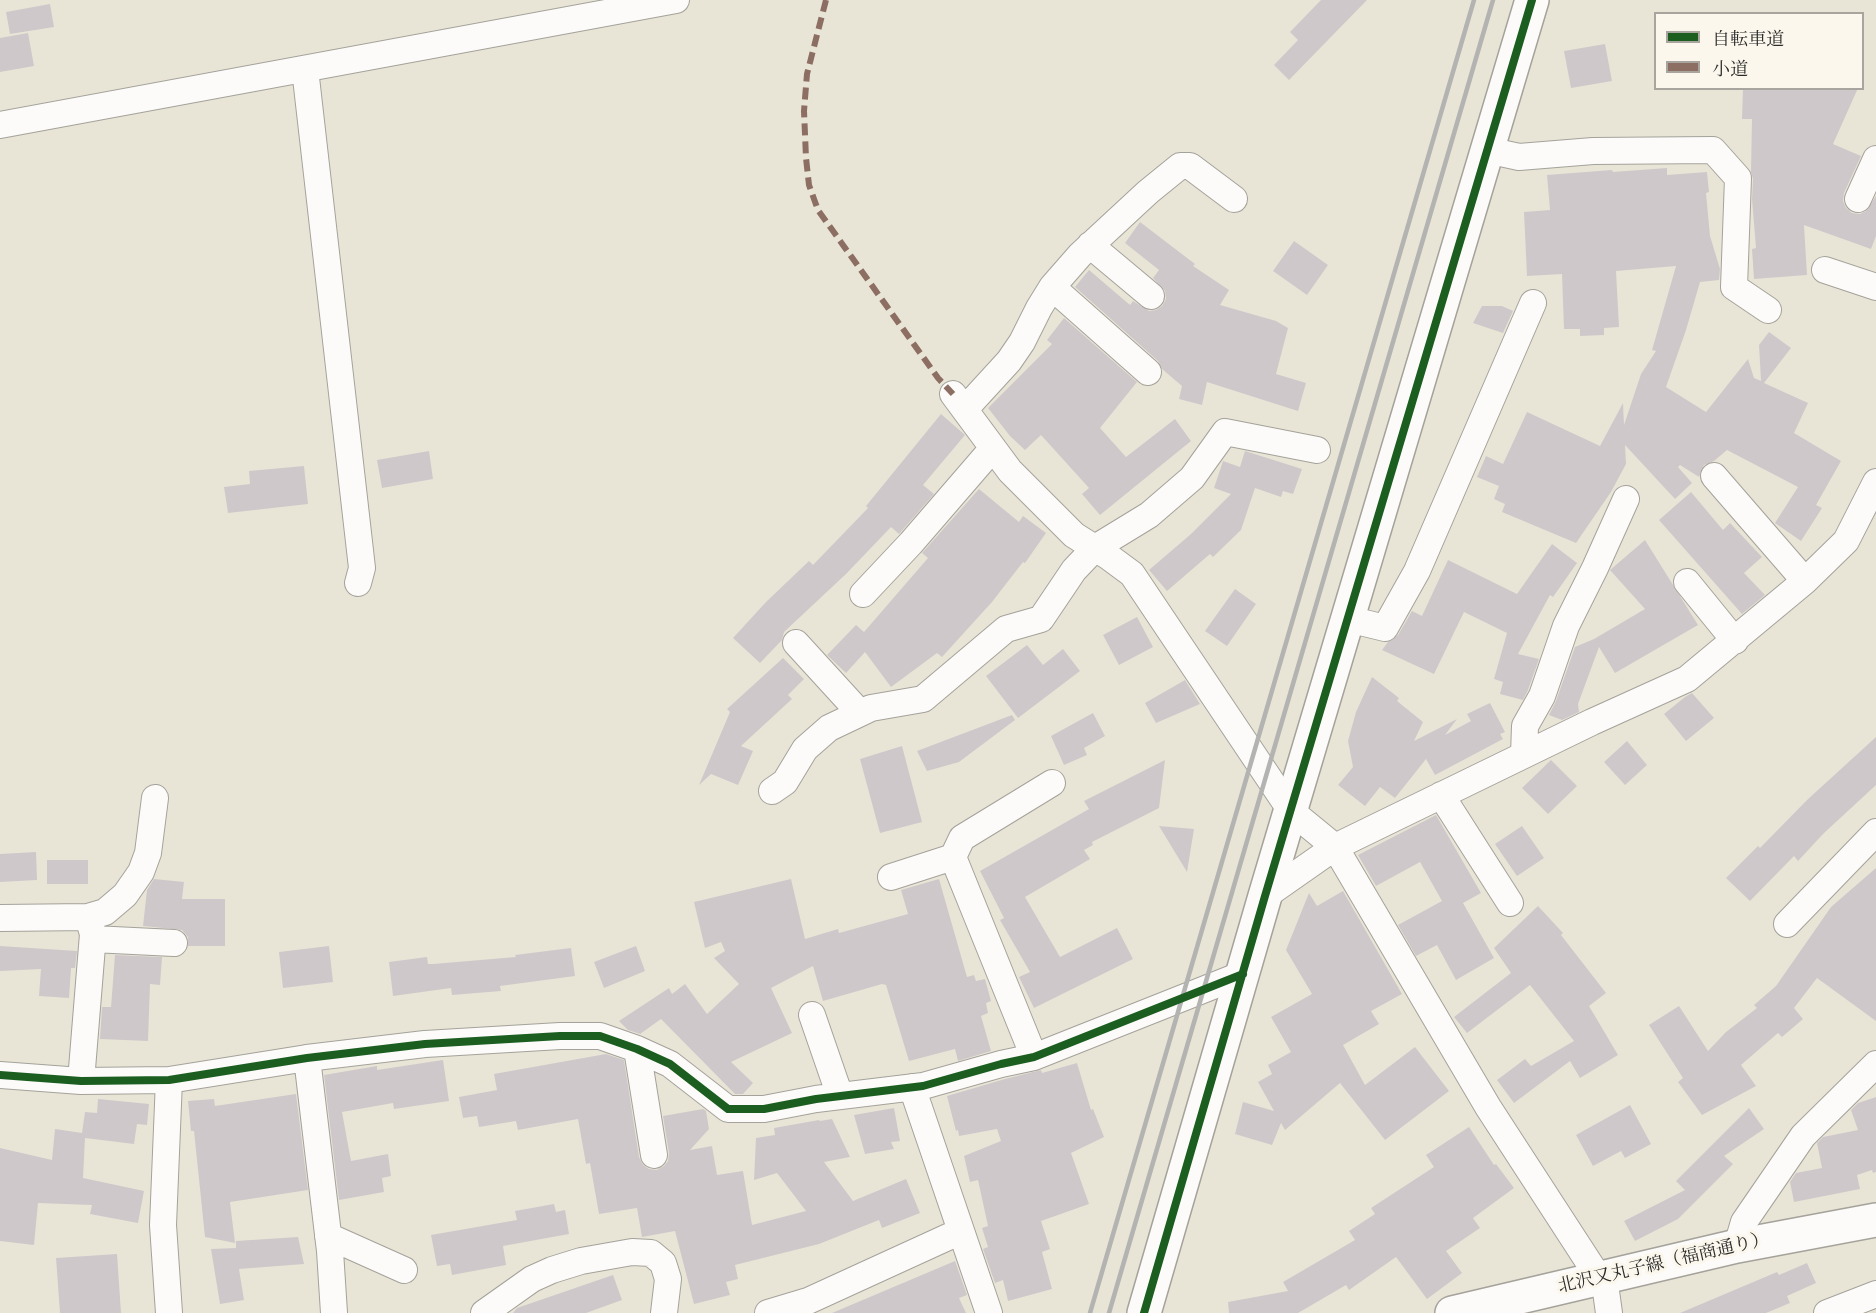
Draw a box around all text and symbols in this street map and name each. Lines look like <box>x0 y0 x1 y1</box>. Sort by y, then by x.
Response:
legend <box>1654 12 1864 90</box>
text: 自転車道 <box>1712 29 1784 51</box>
text: 小道 <box>1712 59 1748 81</box>
street label: 北沢又丸子線（福商通り） <box>1556 1229 1772 1299</box>

